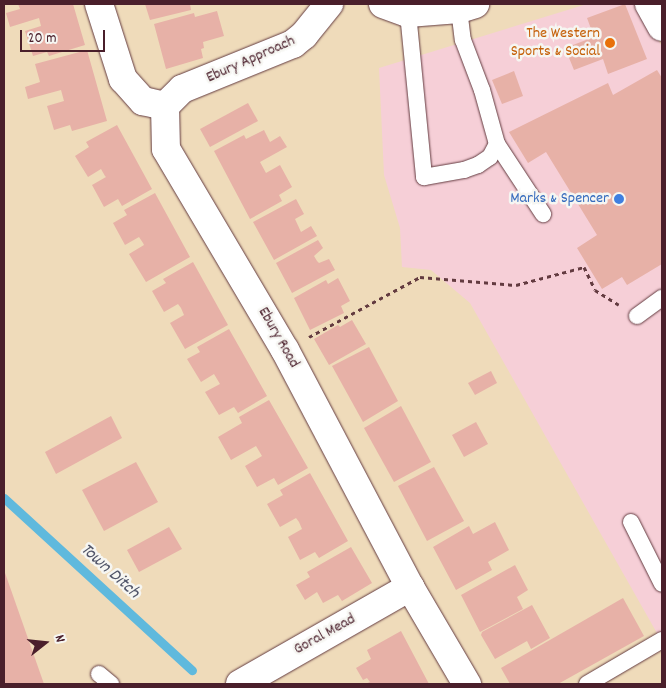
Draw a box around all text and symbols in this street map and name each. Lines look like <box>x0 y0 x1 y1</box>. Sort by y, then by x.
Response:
scale bar <box>22 20 108 52</box>
place label: The Western Sports & Social <box>511 24 600 62</box>
text: 20 m <box>28 28 56 50</box>
street label: Ebury Approach <box>204 32 298 88</box>
marker: The Western Sports & Social <box>604 37 616 49</box>
place label: Marks & Spencer <box>510 189 609 209</box>
marker: Marks & Spencer <box>613 193 625 205</box>
street label: Ebury Road <box>253 304 303 372</box>
water label: Town Ditch <box>75 540 143 604</box>
street label: Goral Mead <box>291 610 359 660</box>
north arrow <box>20 618 70 668</box>
text: N <box>49 633 70 645</box>

